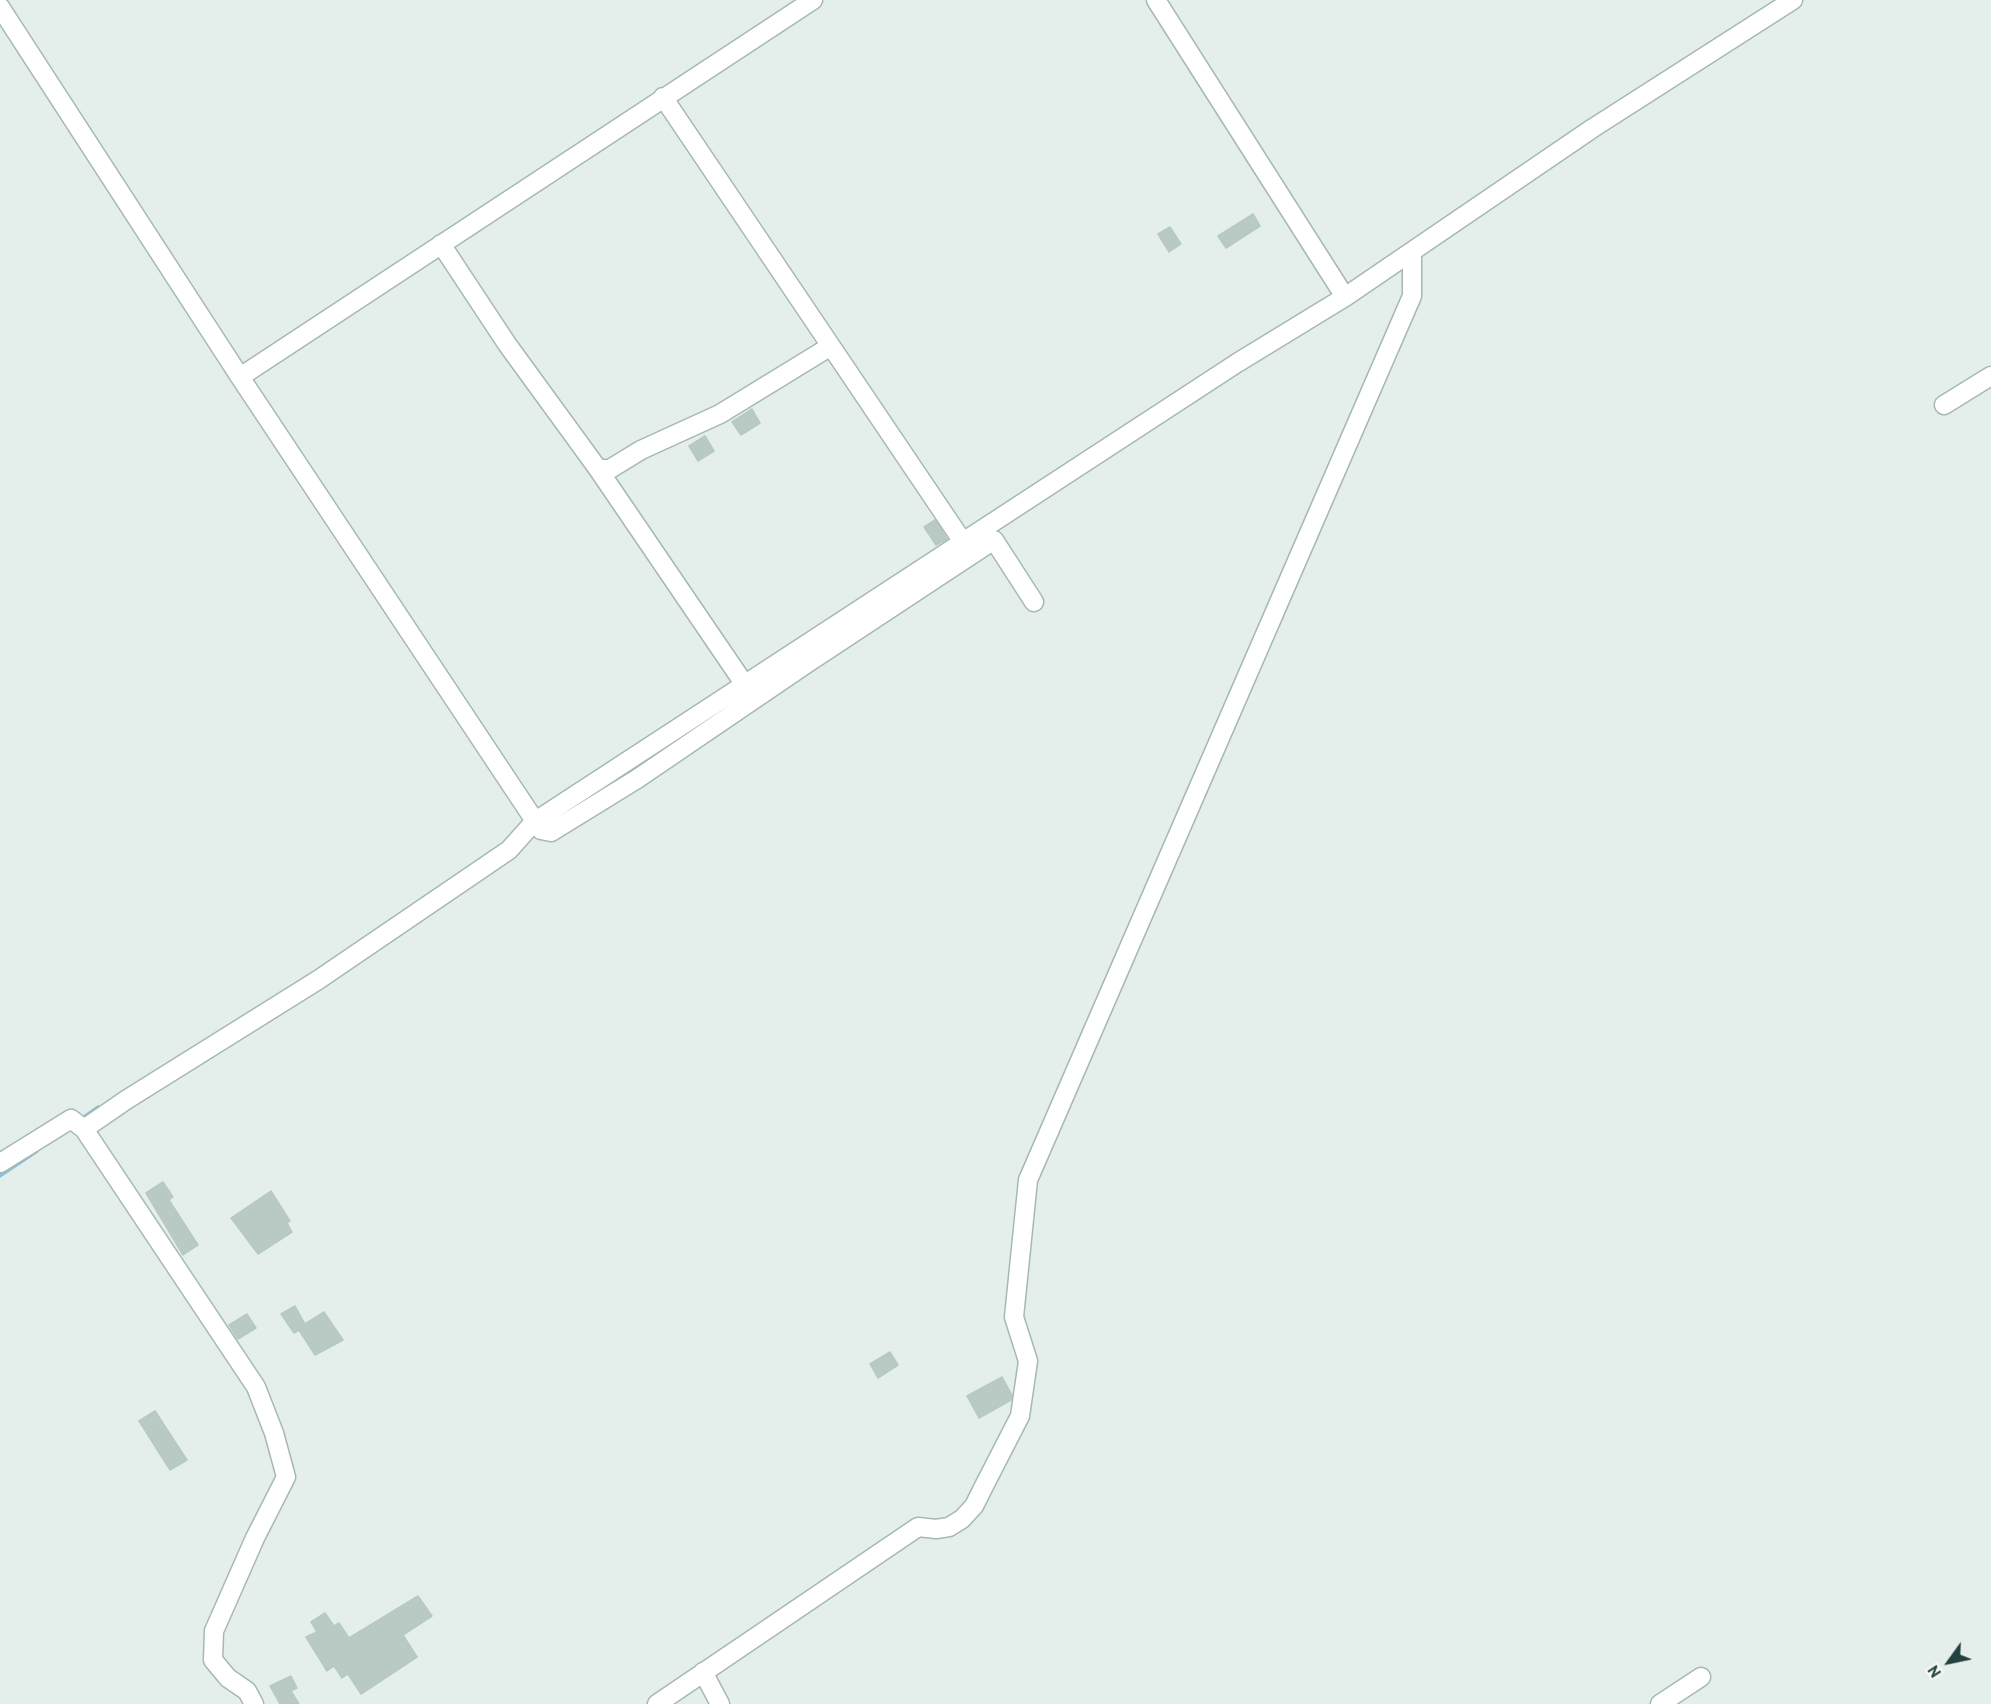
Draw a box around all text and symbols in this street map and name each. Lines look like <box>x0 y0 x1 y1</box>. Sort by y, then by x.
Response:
north arrow <box>1919 1632 1979 1692</box>
text: N <box>1923 1662 1945 1682</box>

